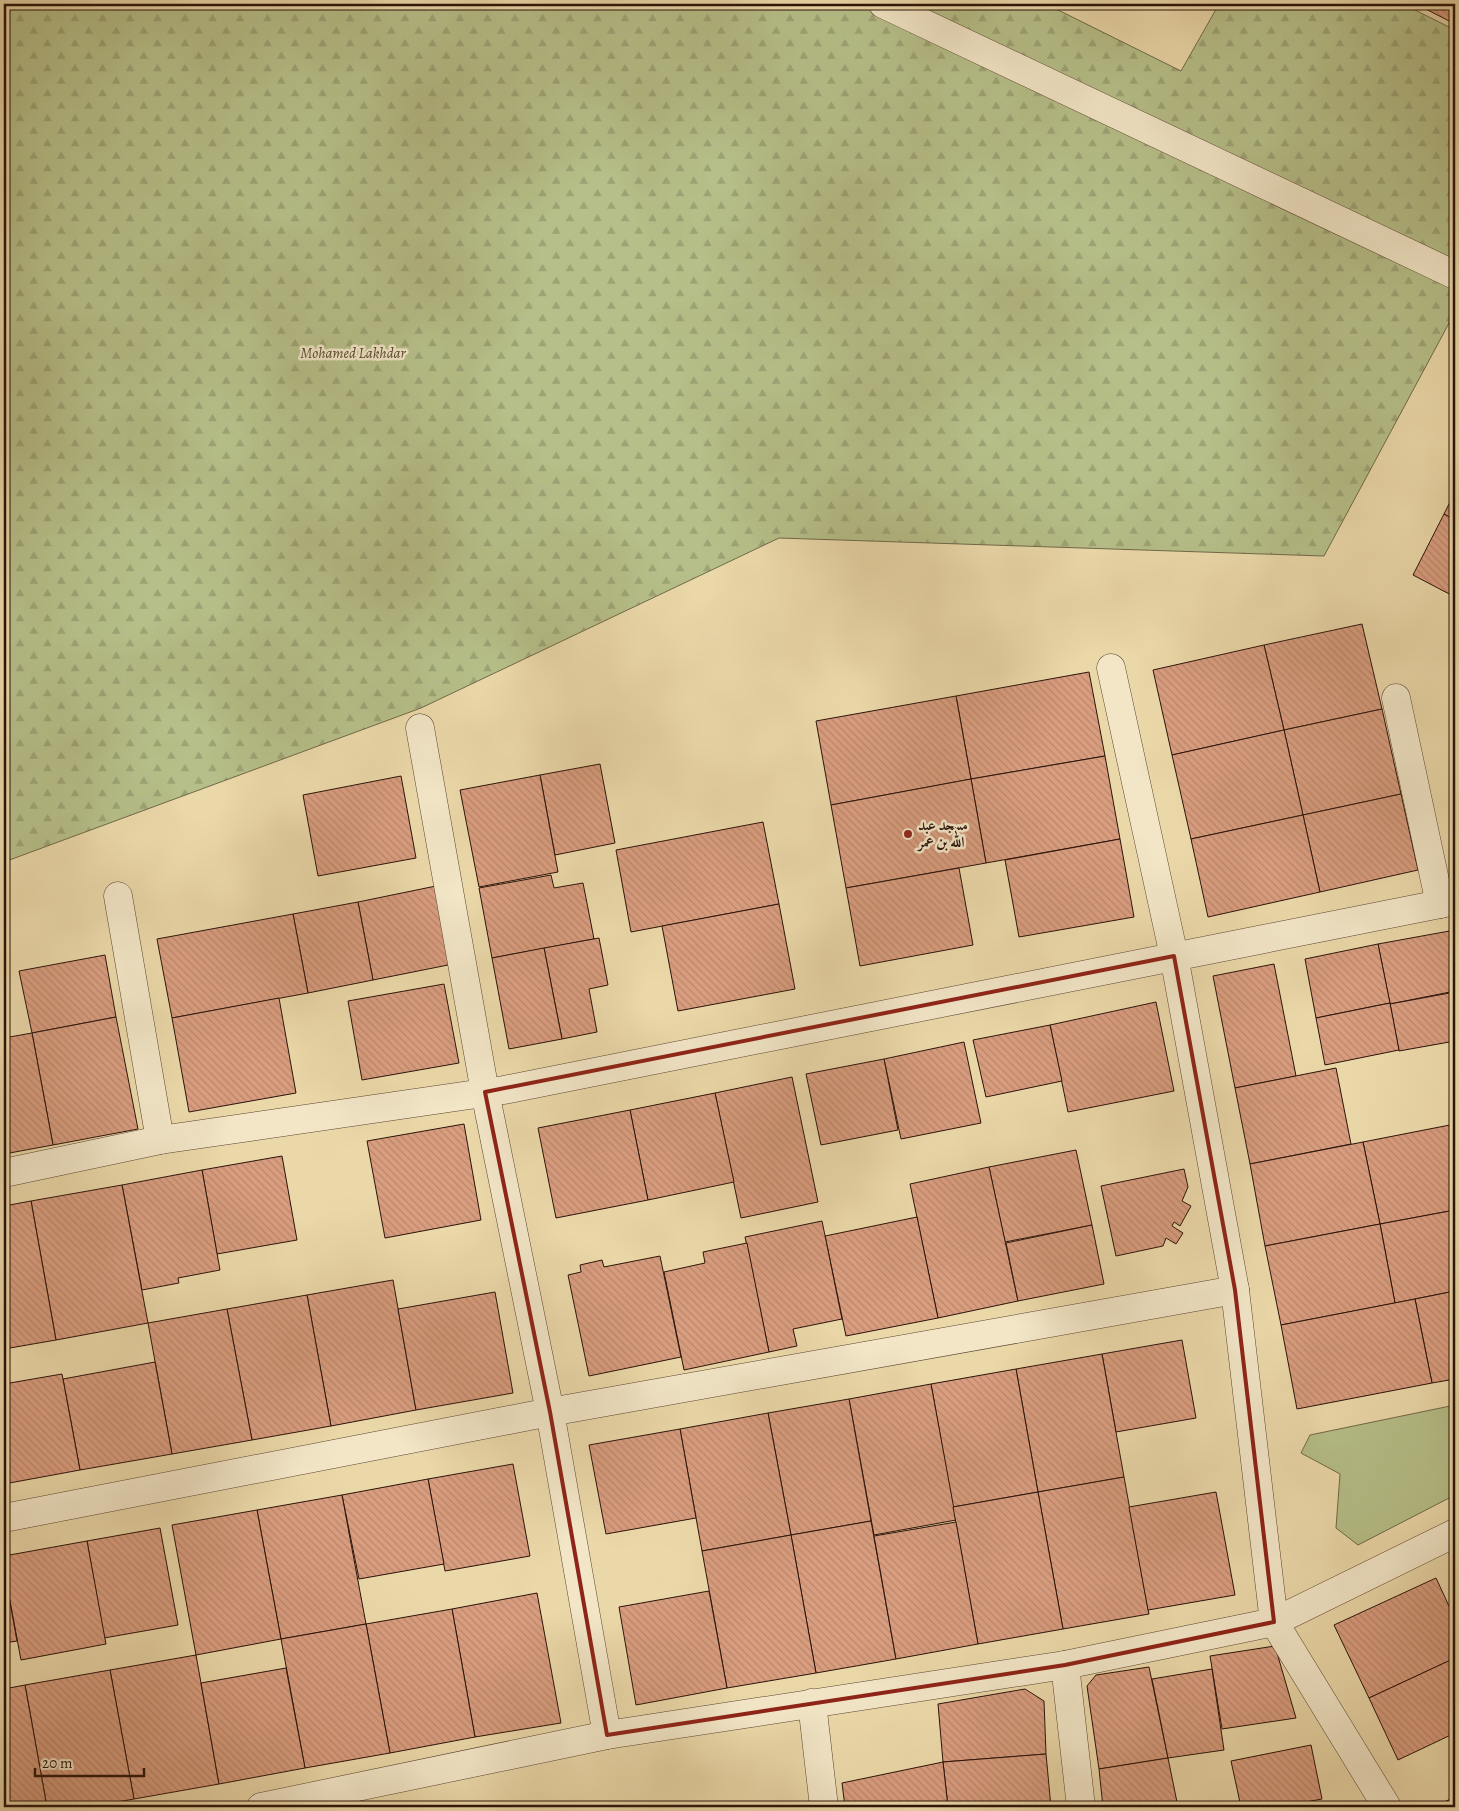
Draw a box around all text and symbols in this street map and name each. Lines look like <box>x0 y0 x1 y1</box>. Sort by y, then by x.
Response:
park label: Mohamed Lakhdar <box>300 343 407 363</box>
place label: مسجد عبد الله بن عمر <box>916 815 968 852</box>
marker: مسجد عبد الله بن عمر <box>902 828 914 840</box>
scale bar <box>35 1746 144 1778</box>
text: 20 m <box>42 1753 73 1773</box>

